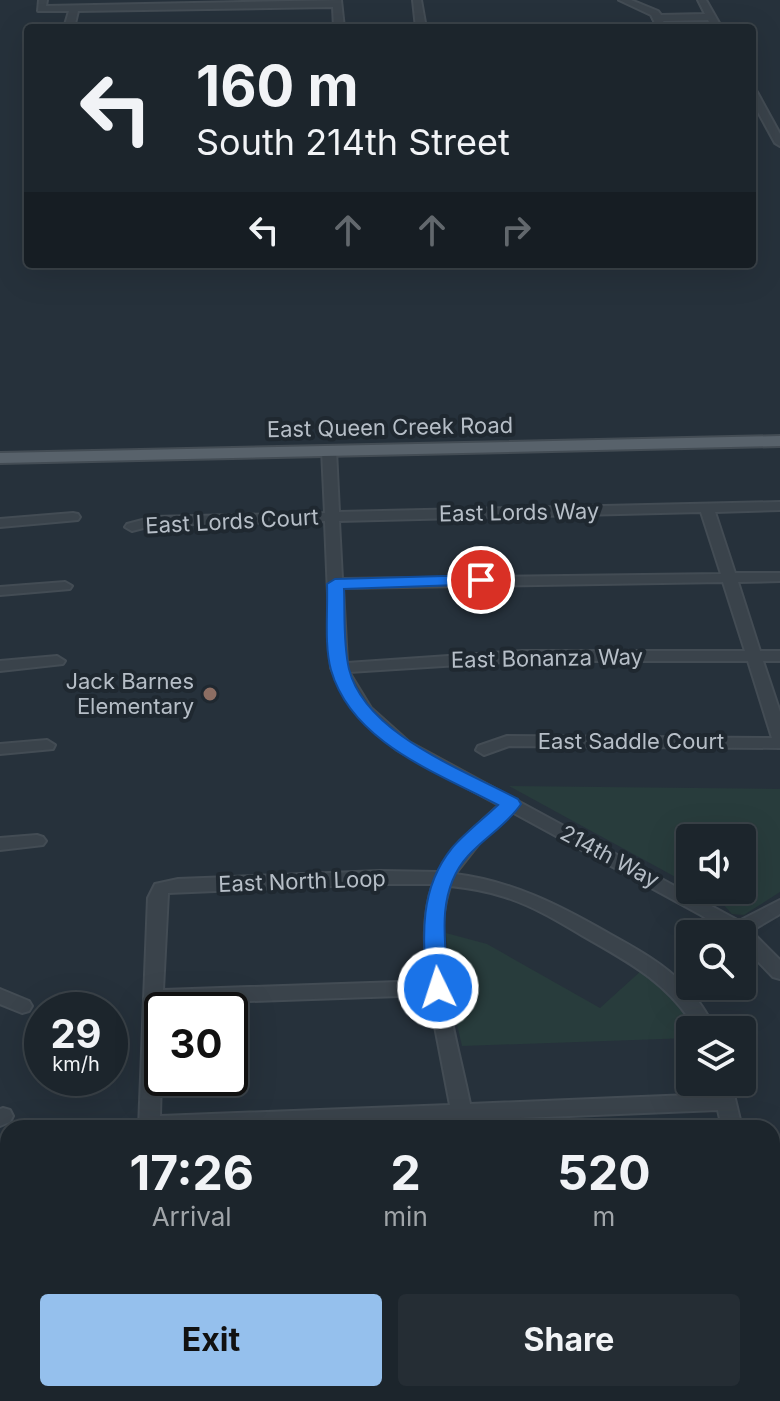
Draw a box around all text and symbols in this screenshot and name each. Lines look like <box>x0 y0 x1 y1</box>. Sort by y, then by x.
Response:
text: 160 m <box>196 52 359 120</box>
icon: left <box>64 56 168 160</box>
text: South 214th Street <box>196 120 510 164</box>
icon: left <box>242 208 286 252</box>
icon: ahead <box>326 208 370 252</box>
icon: ahead <box>410 208 454 252</box>
icon: right <box>494 208 538 252</box>
street label: East Queen Creek Road <box>267 412 513 442</box>
street label: East Lords Way <box>439 498 599 526</box>
street label: East Lords Court <box>145 503 319 539</box>
pin <box>447 546 515 614</box>
icon: arrive <box>459 558 503 602</box>
street label: East Bonanza Way <box>451 643 643 673</box>
place label: Jack Barnes Elementary <box>65 668 194 719</box>
marker: Jack Barnes Elementary <box>201 685 219 703</box>
street label: East Saddle Court <box>538 728 724 754</box>
street label: 214th Way <box>556 819 664 893</box>
map controls <box>676 824 756 1096</box>
button: sound <box>676 824 756 904</box>
street label: East North Loop <box>218 865 386 897</box>
button: search <box>676 920 756 1000</box>
position arrow <box>396 946 480 1030</box>
speed limit sign: 30 <box>144 992 248 1096</box>
text: 29 <box>50 1009 102 1058</box>
button: layers <box>676 1016 756 1096</box>
text: km/h <box>52 1052 100 1076</box>
text: 17:26 <box>129 1143 254 1202</box>
text: 2 <box>390 1143 421 1202</box>
text: 520 <box>557 1143 651 1202</box>
text: Arrival <box>152 1201 232 1232</box>
text: min <box>383 1201 428 1232</box>
text: m <box>592 1201 615 1232</box>
button: Exit <box>40 1294 382 1386</box>
button: Share <box>398 1294 740 1386</box>

